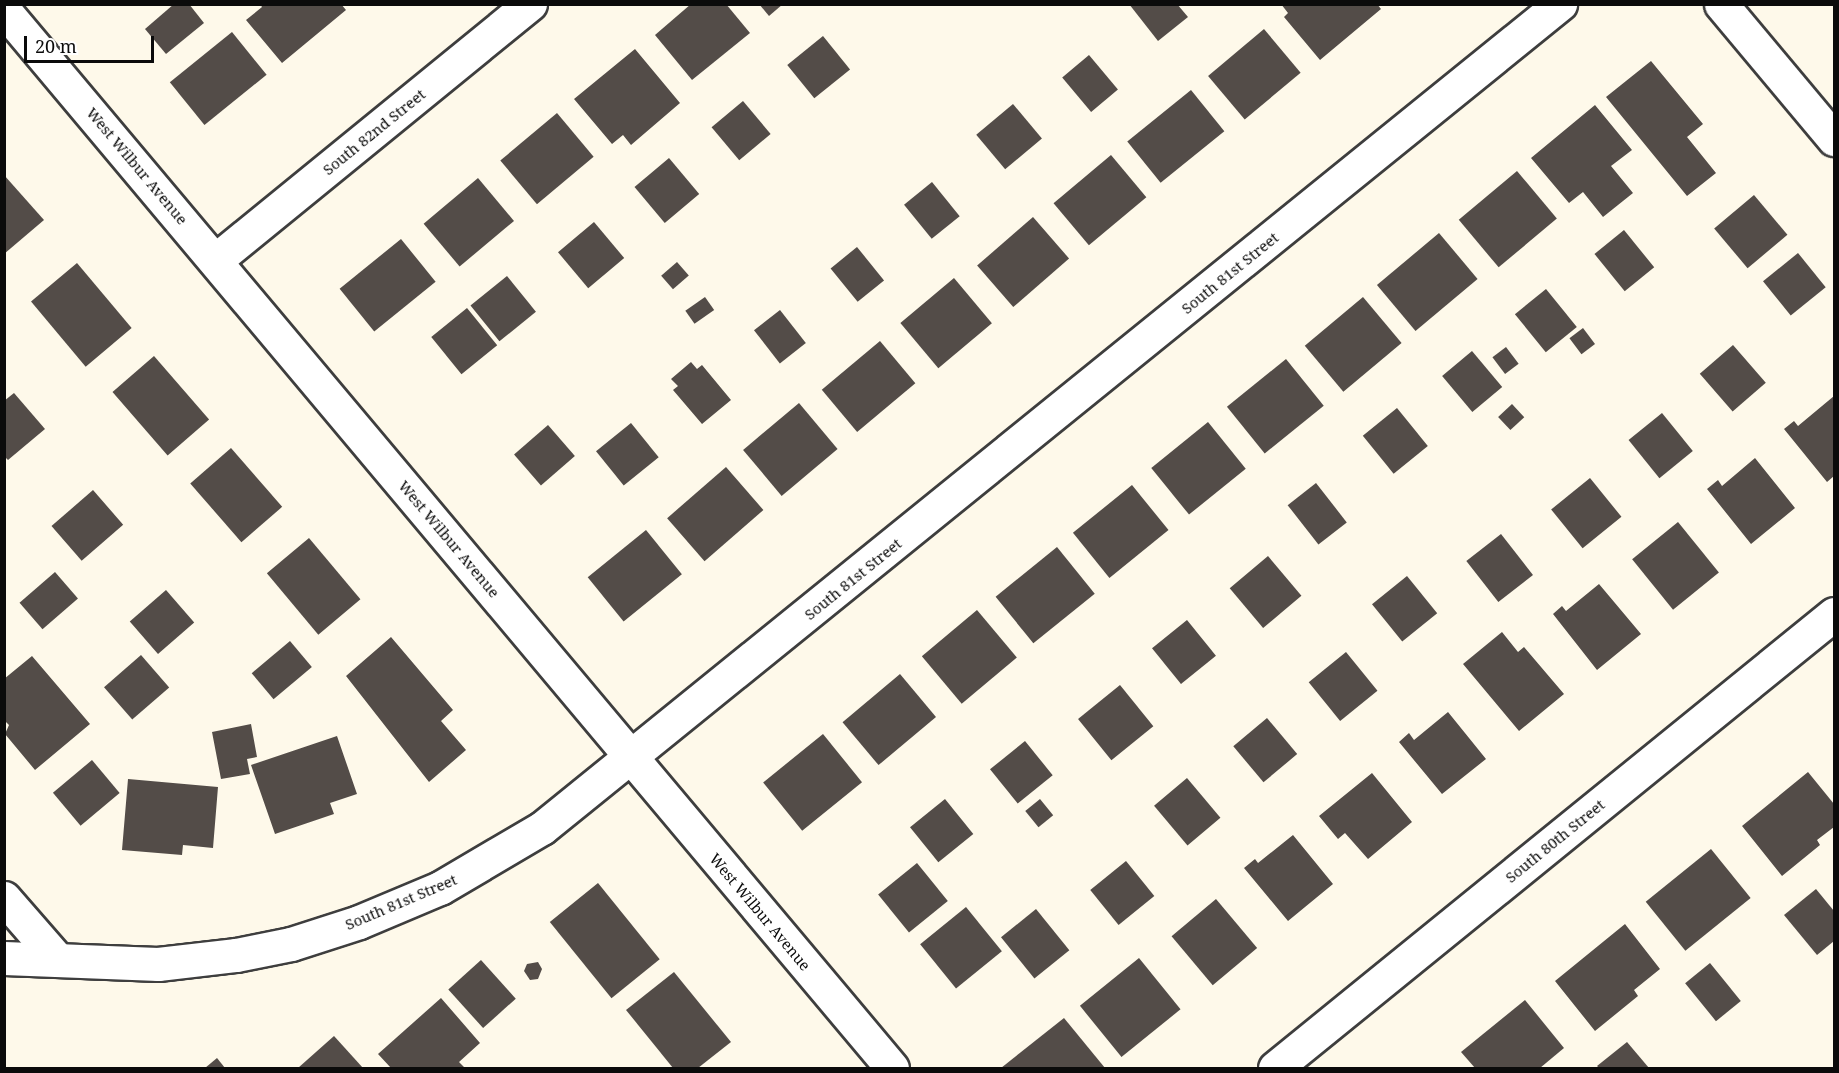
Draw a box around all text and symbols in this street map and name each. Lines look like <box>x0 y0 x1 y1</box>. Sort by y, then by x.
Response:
scale bar <box>27 24 158 62</box>
text: 20 m <box>35 34 77 58</box>
street label: South 82nd Street <box>319 85 429 179</box>
street label: West Wilbur Avenue <box>83 104 191 228</box>
street label: South 81st Street <box>1178 228 1282 318</box>
street label: West Wilbur Avenue <box>395 477 503 601</box>
street label: South 81st Street <box>801 534 905 624</box>
street label: South 80th Street <box>1502 796 1608 886</box>
street label: West Wilbur Avenue <box>706 850 814 974</box>
street label: South 81st Street <box>342 870 460 934</box>

